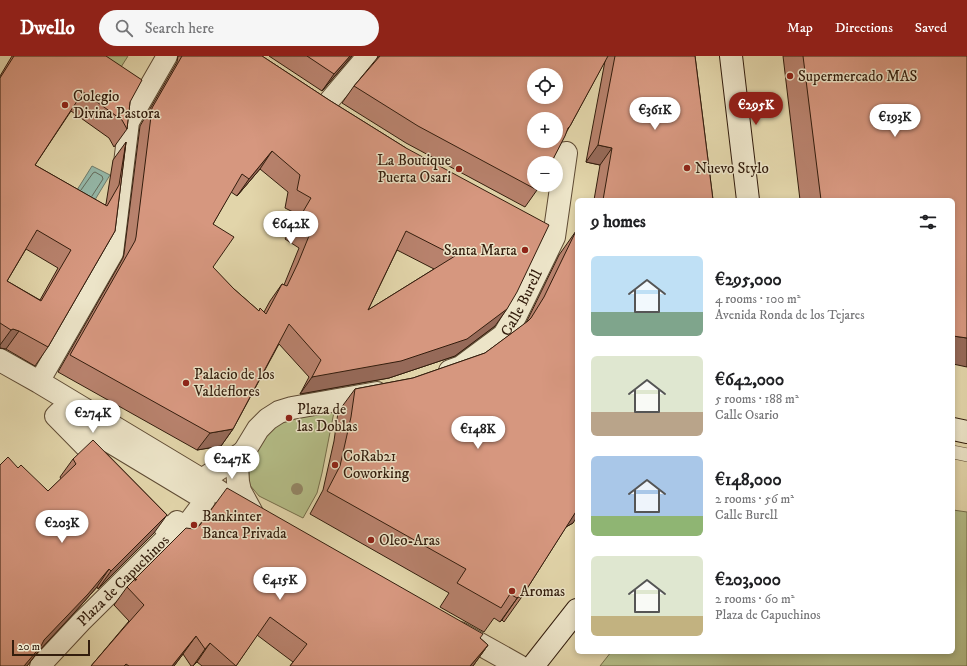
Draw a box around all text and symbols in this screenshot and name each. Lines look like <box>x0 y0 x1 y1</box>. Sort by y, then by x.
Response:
search box <box>99 10 379 46</box>
text: Dwello <box>20 17 75 40</box>
icon: search <box>113 17 135 39</box>
text: Search here <box>145 19 214 38</box>
text: Map <box>787 19 813 37</box>
text: Directions <box>835 19 893 37</box>
text: Saved <box>915 19 947 37</box>
place label: Supermercado MAS <box>798 67 917 86</box>
map controls <box>527 68 563 192</box>
button: locate <box>527 68 563 104</box>
marker: Supermercado MAS <box>785 71 795 81</box>
place label: Colegio Divina Pastora <box>73 87 161 123</box>
pin: €295K <box>728 92 784 126</box>
pin: €361K <box>627 97 683 131</box>
text: €295K <box>738 97 774 113</box>
marker: Colegio Divina Pastora <box>60 100 70 110</box>
text: €361K <box>638 102 672 118</box>
pin: €193K <box>867 104 923 138</box>
text: €193K <box>879 109 911 125</box>
button: + <box>527 112 563 148</box>
place label: La Boutique Puerta Osari <box>377 151 451 187</box>
button: − <box>527 156 563 192</box>
place label: Nuevo Stylo <box>695 159 769 178</box>
marker: Nuevo Stylo <box>682 163 692 173</box>
marker: La Boutique Puerta Osari <box>454 164 464 174</box>
pin: €642K <box>263 211 319 245</box>
text: 9 homes <box>591 211 646 233</box>
icon: filters <box>917 211 939 233</box>
text: €642K <box>272 216 310 232</box>
place label: Santa Marta <box>444 241 518 260</box>
marker: Santa Marta <box>520 245 530 255</box>
street label: Calle Burell <box>497 266 547 340</box>
text: €295,000 <box>715 269 782 291</box>
icon: home <box>623 272 671 320</box>
text: 4 rooms · 100 m² <box>715 291 801 307</box>
text: Avenida Ronda de los Tejares <box>715 307 865 323</box>
place label: Palacio de los Valdeflores <box>193 365 274 401</box>
text: €642,000 <box>715 369 784 391</box>
icon: home <box>623 372 671 420</box>
marker: Palacio de los Valdeflores <box>181 378 191 388</box>
text: 5 rooms · 188 m² <box>715 391 799 407</box>
pin: €274K <box>65 400 121 434</box>
place label: Plaza de las Doblas <box>297 400 357 436</box>
text: €274K <box>75 405 111 421</box>
text: Calle Osario <box>715 407 779 423</box>
marker: Plaza de las Doblas <box>284 413 294 423</box>
pin: €148K <box>450 416 506 450</box>
text: €148K <box>460 421 496 437</box>
pin: €247K <box>204 446 260 480</box>
place label: CoRab21 Coworking <box>343 447 410 483</box>
text: €247K <box>213 451 251 467</box>
marker: CoRab21 Coworking <box>330 460 340 470</box>
text: €148,000 <box>715 469 782 491</box>
icon: home <box>623 472 671 520</box>
text: 2 rooms · 56 m² <box>715 491 794 507</box>
place label: Bankinter Banca Privada <box>202 507 287 543</box>
text: Calle Burell <box>715 507 778 523</box>
pin: €203K <box>34 510 90 544</box>
text: €203K <box>45 515 79 531</box>
marker: Bankinter Banca Privada <box>189 520 199 530</box>
place label: Oleo-Aras <box>379 531 440 550</box>
street label: Plaza de Capuchinos <box>73 532 174 631</box>
marker: Oleo-Aras <box>366 535 376 545</box>
pin: €415K <box>252 567 308 601</box>
text: €203,000 <box>715 569 781 591</box>
text: €415K <box>262 572 298 588</box>
icon: home <box>623 572 671 620</box>
place label: Aromas <box>520 582 565 601</box>
marker: Aromas <box>507 586 517 596</box>
text: 2 rooms · 60 m² <box>715 591 795 607</box>
text: Plaza de Capuchinos <box>715 607 821 623</box>
scale bar <box>12 638 90 657</box>
text: 20 m <box>18 640 40 654</box>

